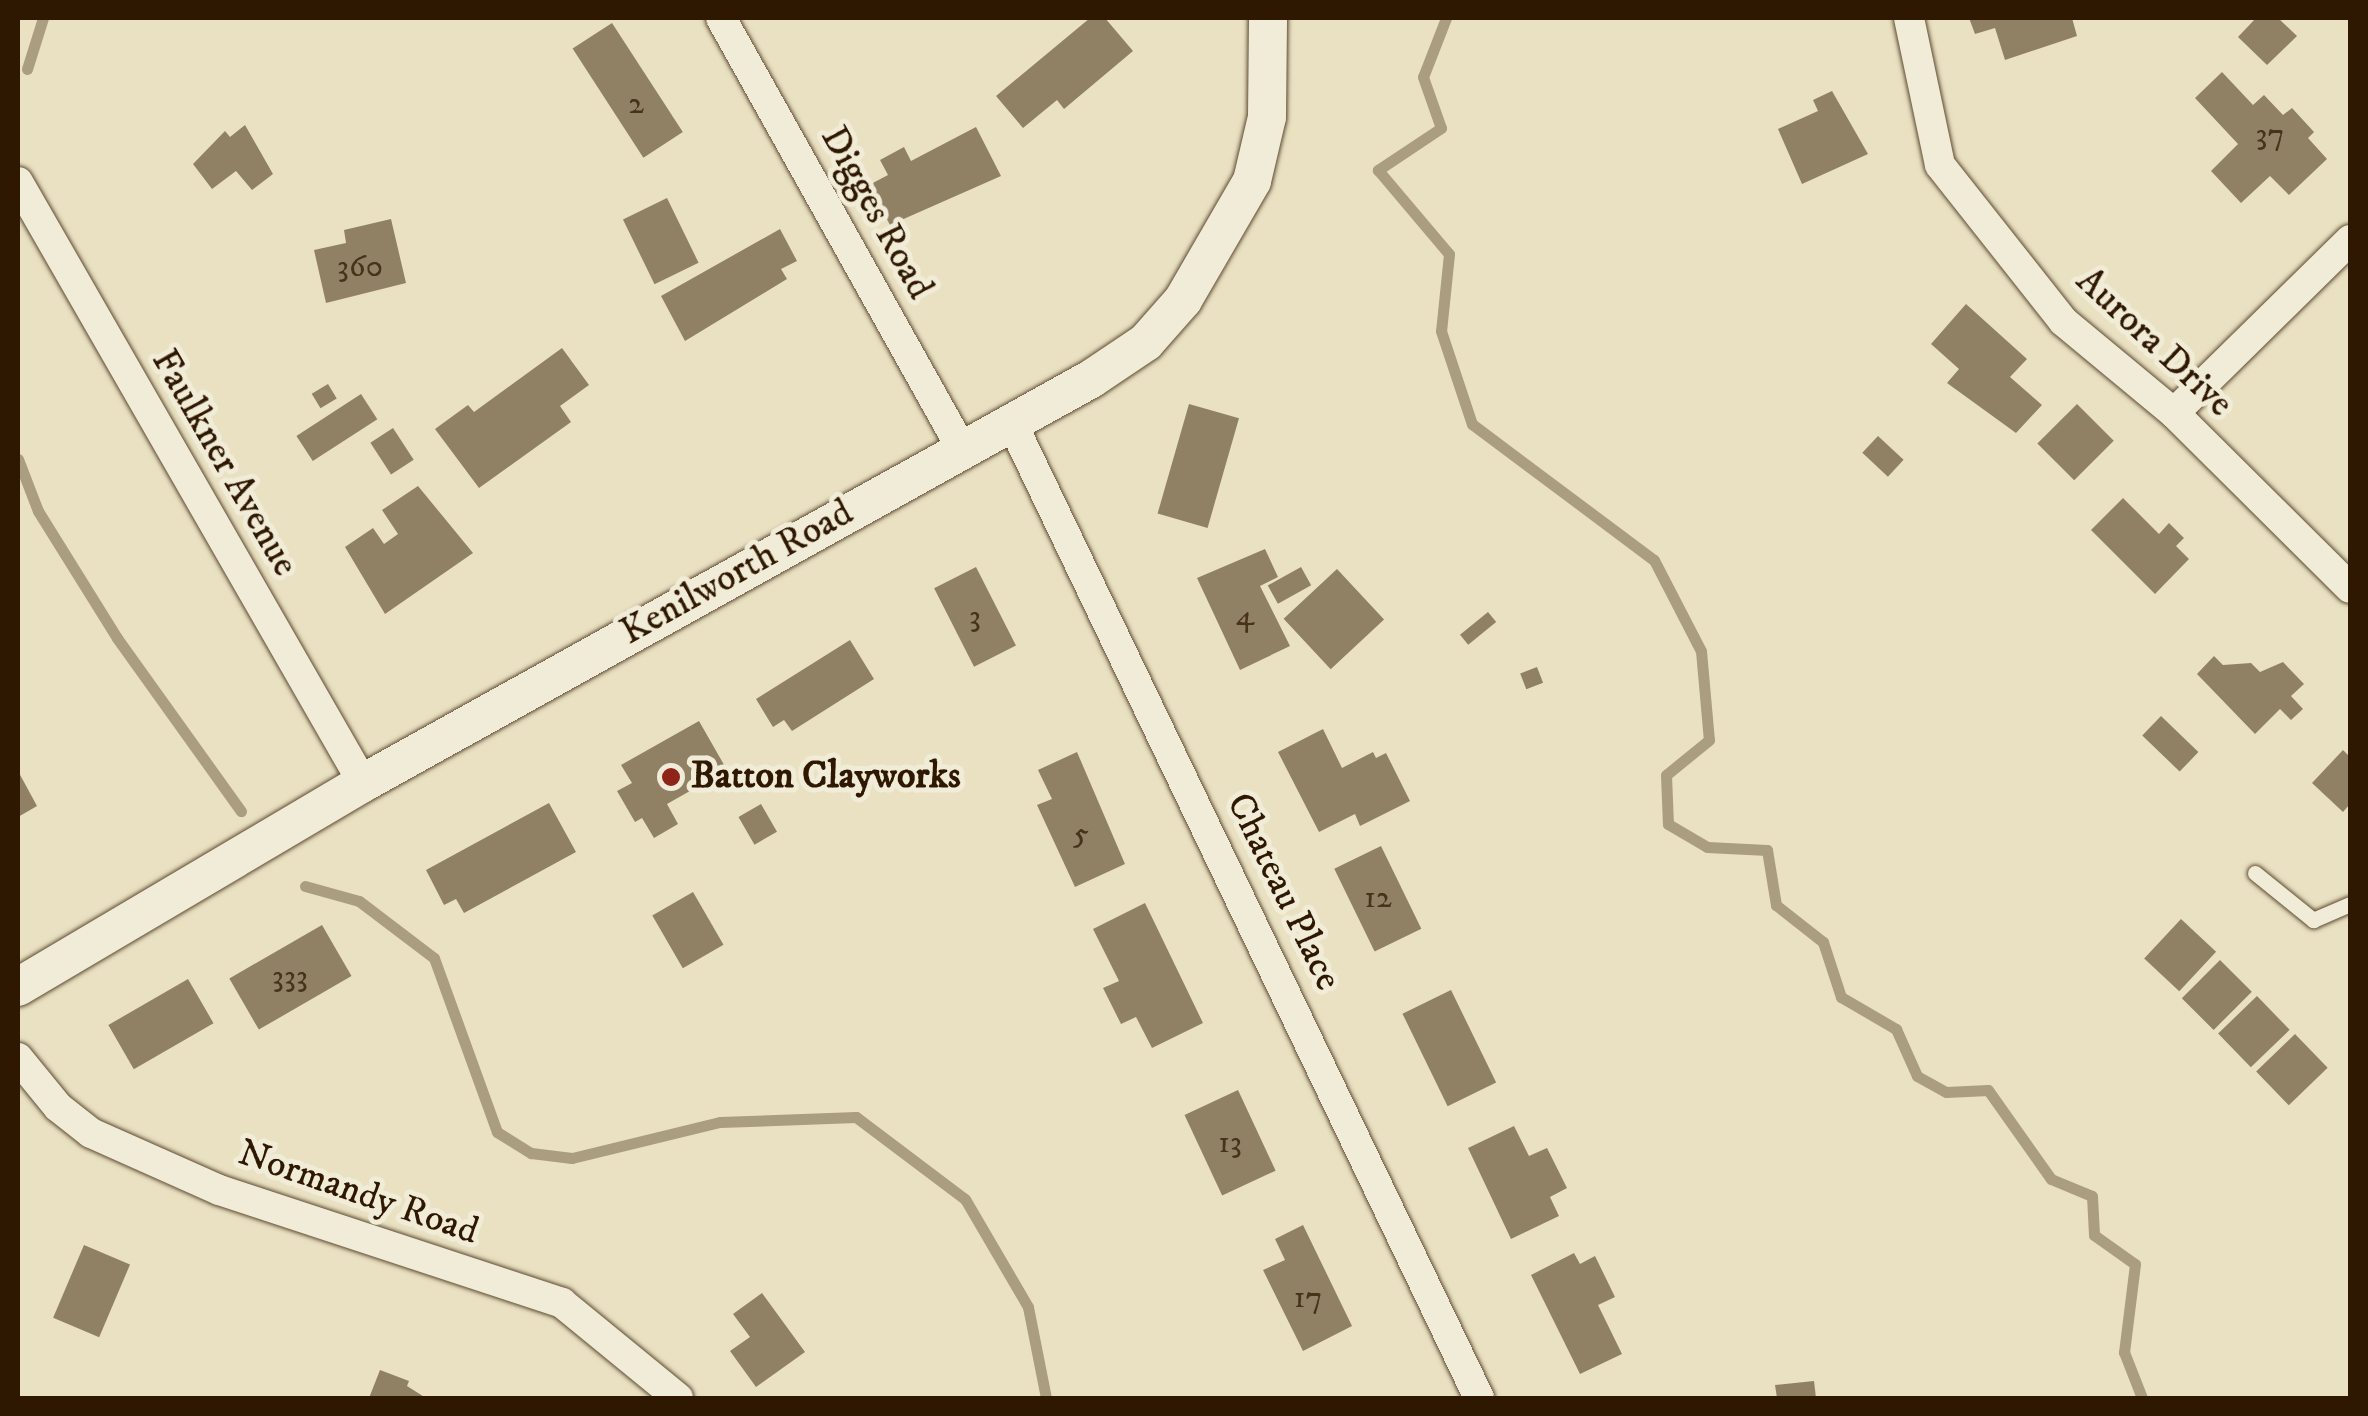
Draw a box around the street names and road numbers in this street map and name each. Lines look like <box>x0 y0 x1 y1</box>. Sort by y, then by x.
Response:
street label: Digges Road <box>810 119 942 307</box>
street label: Aurora Drive <box>2066 259 2242 427</box>
street label: Faulkner Avenue <box>141 342 307 584</box>
street label: Kenilworth Road <box>613 490 861 656</box>
street label: Chateau Place <box>1216 786 1350 998</box>
street label: Normandy Road <box>232 1131 484 1255</box>

